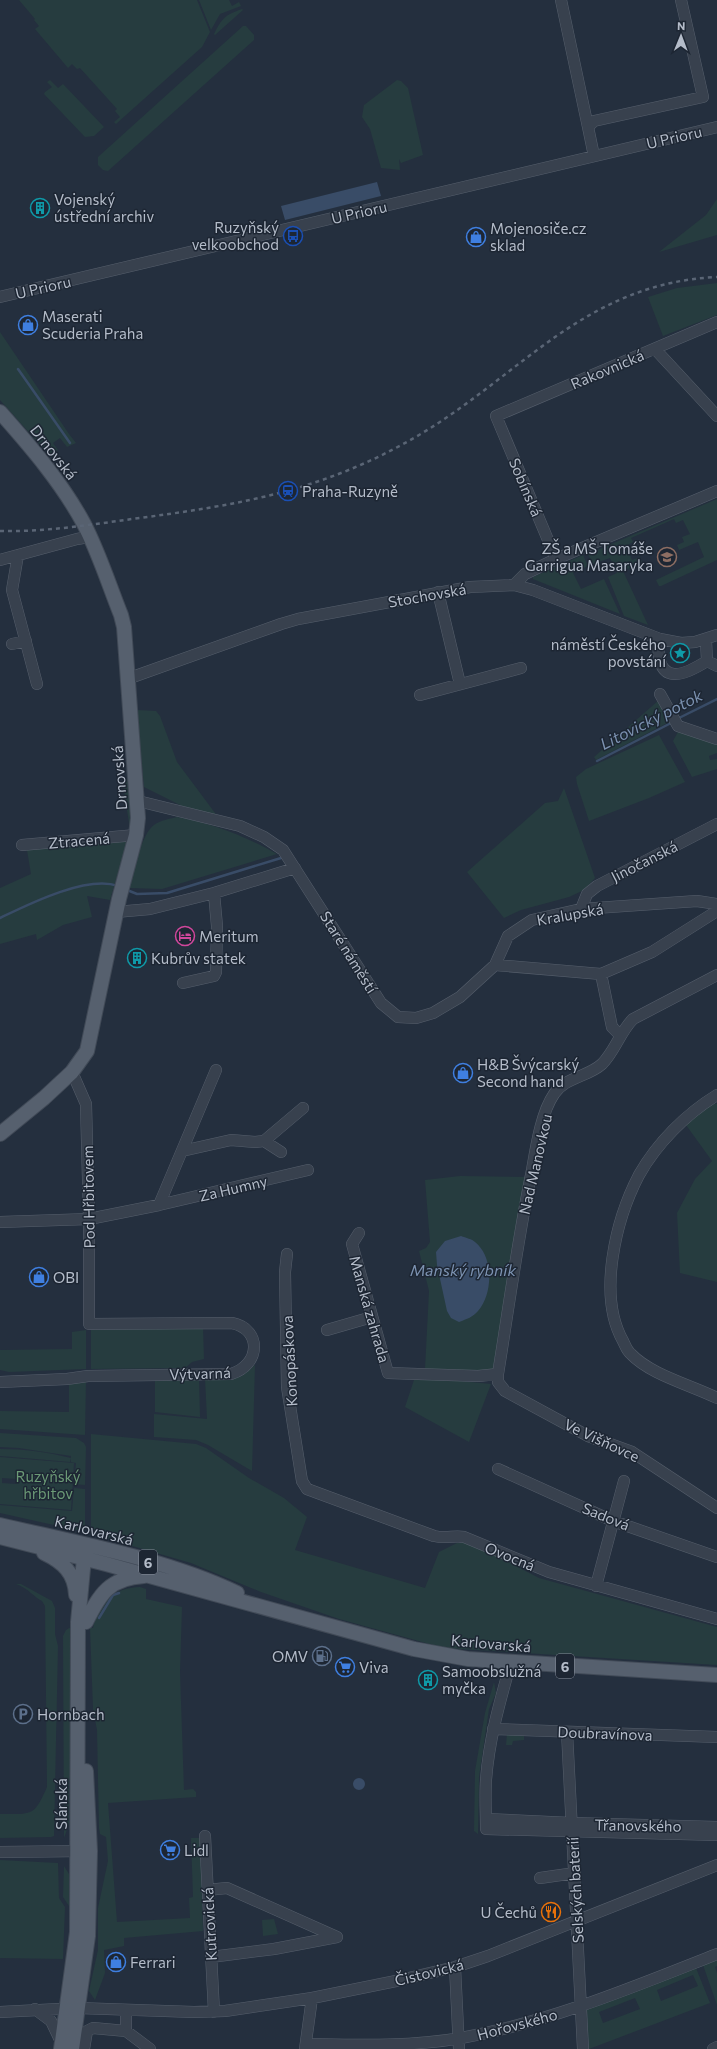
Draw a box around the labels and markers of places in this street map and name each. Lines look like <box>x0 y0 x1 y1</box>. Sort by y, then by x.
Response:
place label: Vojenský ústřední archiv <box>54 190 154 225</box>
building icon: Vojenský ústřední archiv <box>29 197 51 219</box>
place label: Ruzyňský velkoobchod <box>192 218 279 253</box>
place label: Mojenosiče.cz sklad <box>490 219 586 254</box>
bus stop icon: Ruzyňský velkoobchod <box>282 225 304 247</box>
shop icon: Mojenosiče.cz sklad <box>465 226 487 248</box>
place label: Maserati Scuderia Praha <box>42 307 143 342</box>
shop icon: Maserati Scuderia Praha <box>17 314 39 336</box>
station icon: Praha-Ruzyně <box>277 480 299 502</box>
place label: Praha-Ruzyně <box>302 482 398 500</box>
place label: ZŠ a MŠ Tomáše Garrigua Masaryka <box>525 538 653 574</box>
school or university icon: ZŠ a MŠ Tomáše Garrigua Masaryka <box>656 546 678 568</box>
place label: náměstí Českého povstání <box>551 634 667 670</box>
place icon: náměstí Českého povstání <box>669 642 691 664</box>
hotel icon: Meritum <box>174 925 196 947</box>
place label: Meritum <box>199 927 259 945</box>
building icon: Kubrův statek <box>126 947 148 969</box>
place label: Kubrův statek <box>151 949 246 967</box>
place label: H&B Švýcarský Second hand <box>477 1054 579 1090</box>
shop icon: H&B Švýcarský Second hand <box>452 1062 474 1084</box>
shop icon: OBI <box>28 1266 50 1288</box>
place label: OBI <box>53 1268 79 1286</box>
fuel station icon: OMV <box>311 1645 333 1667</box>
place label: OMV <box>272 1647 308 1665</box>
supermarket icon: Viva <box>334 1656 356 1678</box>
place label: Viva <box>359 1658 389 1676</box>
place label: Samoobslužná myčka <box>442 1662 541 1697</box>
building icon: Samoobslužná myčka <box>417 1669 439 1691</box>
parking icon: Hornbach <box>12 1703 34 1725</box>
place label: Hornbach <box>37 1705 105 1723</box>
supermarket icon: Lidl <box>159 1839 181 1861</box>
place label: Lidl <box>184 1841 209 1859</box>
restaurant icon: U Čechů <box>540 1901 562 1923</box>
place label: U Čechů <box>481 1902 537 1921</box>
shop icon: Ferrari <box>105 1951 127 1973</box>
place label: Ferrari <box>130 1953 176 1971</box>

